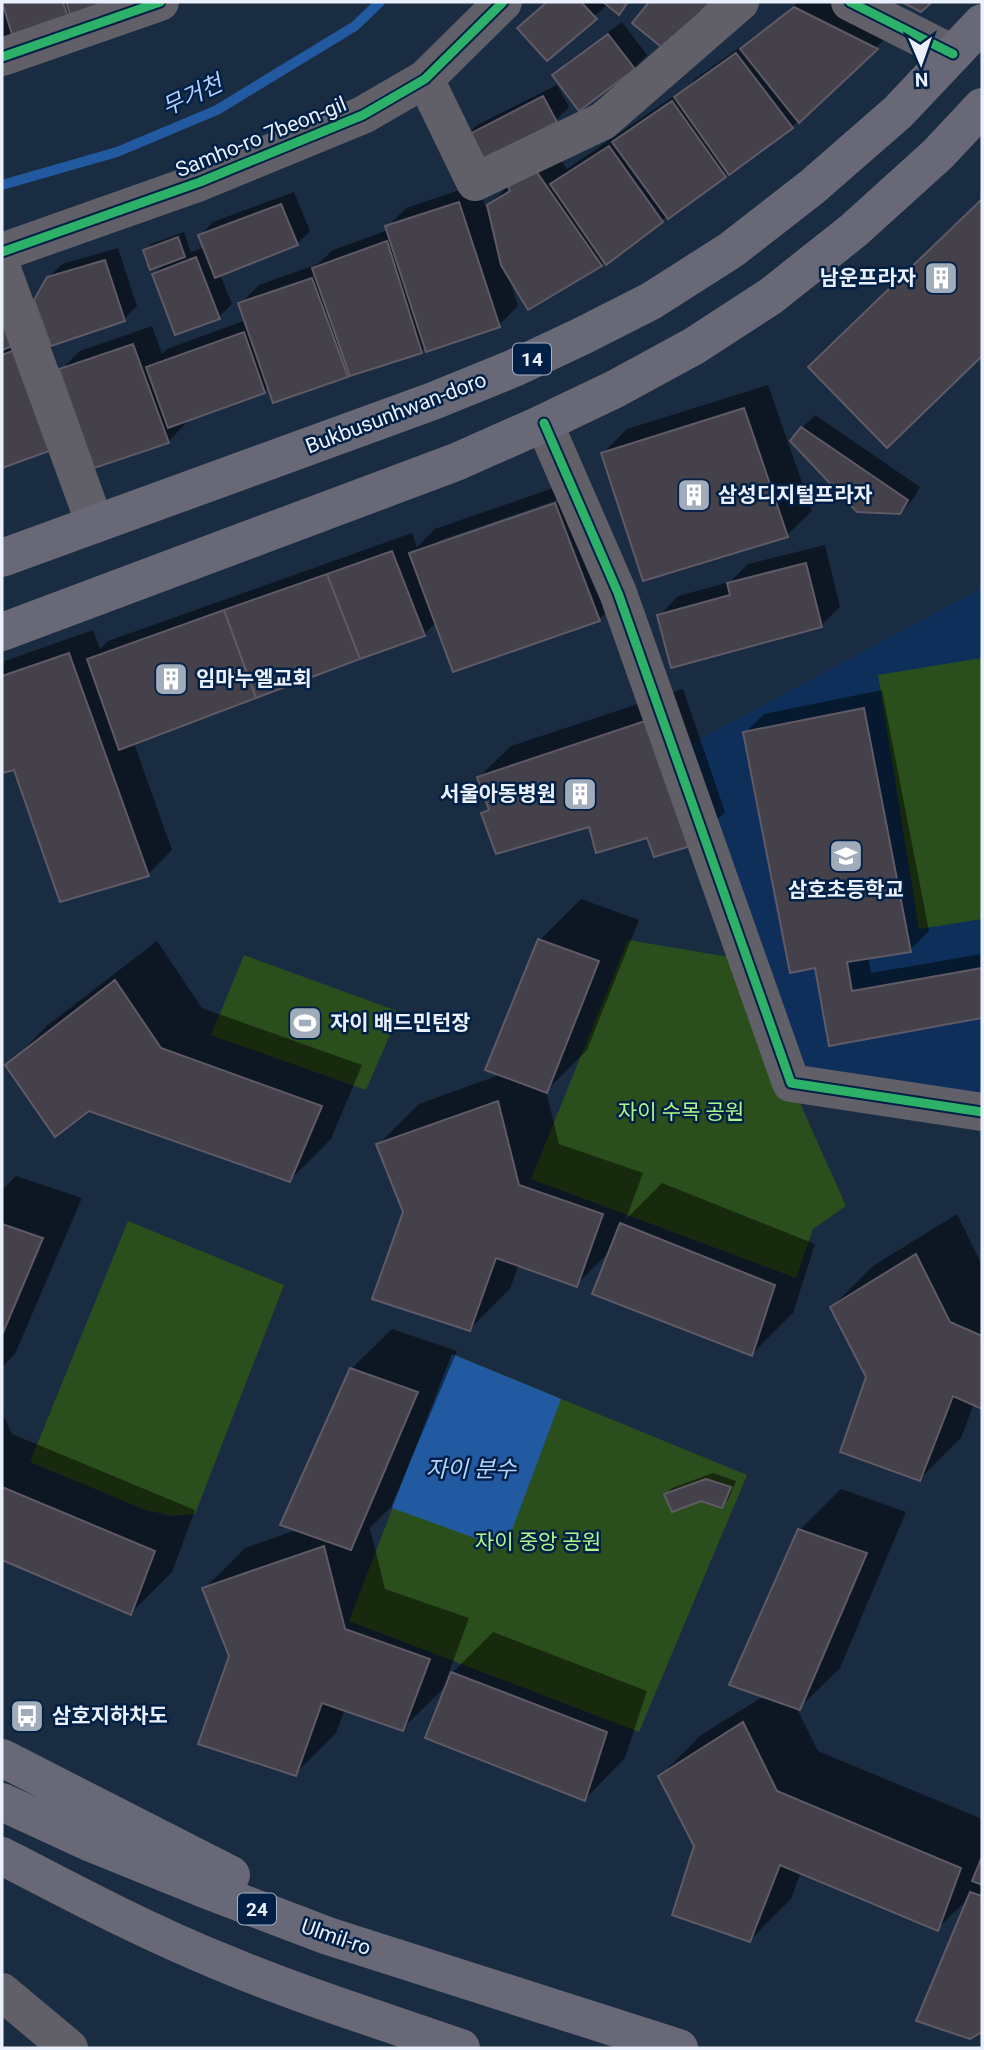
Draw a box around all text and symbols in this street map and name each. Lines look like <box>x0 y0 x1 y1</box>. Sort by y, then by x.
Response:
north arrow <box>886 28 956 98</box>
text: N <box>914 68 929 91</box>
water label: 무거천 <box>158 69 229 121</box>
street label: Samho-ro 7beon-gil <box>172 92 350 182</box>
building icon: 남운프라자 <box>922 259 960 297</box>
place label: 남운프라자 <box>819 266 916 290</box>
road number: 14 <box>513 344 551 374</box>
street label: Bukbusunhwan-doro <box>302 367 490 459</box>
building icon: 삼성디지털프라자 <box>675 476 713 514</box>
place label: 삼성디지털프라자 <box>718 483 873 507</box>
building icon: 임마누엘교회 <box>152 660 190 698</box>
place label: 임마누엘교회 <box>196 667 312 691</box>
building icon: 서울아동병원 <box>561 775 599 813</box>
place label: 서울아동병원 <box>440 782 556 806</box>
school or university icon: 삼호초등학교 <box>827 837 865 875</box>
place label: 삼호초등학교 <box>788 878 904 902</box>
sports icon: 자이 배드민턴장 <box>286 1004 324 1042</box>
place label: 자이 배드민턴장 <box>330 1011 470 1035</box>
park label: 자이 수목 공원 <box>618 1100 744 1124</box>
water label: 자이 분수 <box>426 1456 517 1483</box>
park label: 자이 중앙 공원 <box>475 1530 601 1554</box>
bus stop icon: 삼호지하차도 <box>8 1697 46 1735</box>
place label: 삼호지하차도 <box>52 1704 168 1728</box>
road number: 24 <box>238 1894 276 1924</box>
street label: Ulmil-ro <box>298 1914 374 1960</box>

